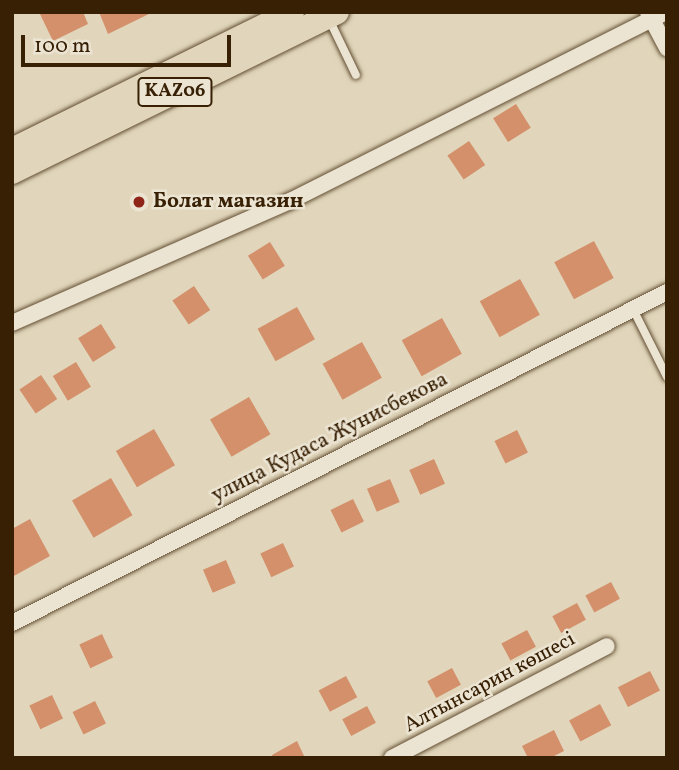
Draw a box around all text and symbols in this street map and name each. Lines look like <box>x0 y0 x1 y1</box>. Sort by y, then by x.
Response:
scale bar <box>24 21 234 65</box>
text: 100 m <box>34 32 91 61</box>
road number: KАZ06 <box>136 76 214 108</box>
place label: Болат магазин <box>153 189 303 215</box>
marker: Болат магазин <box>131 194 147 210</box>
street label: улица Кудаса Жунисбекова <box>208 367 452 509</box>
street label: Алтынсарин көшесі <box>400 627 580 739</box>

